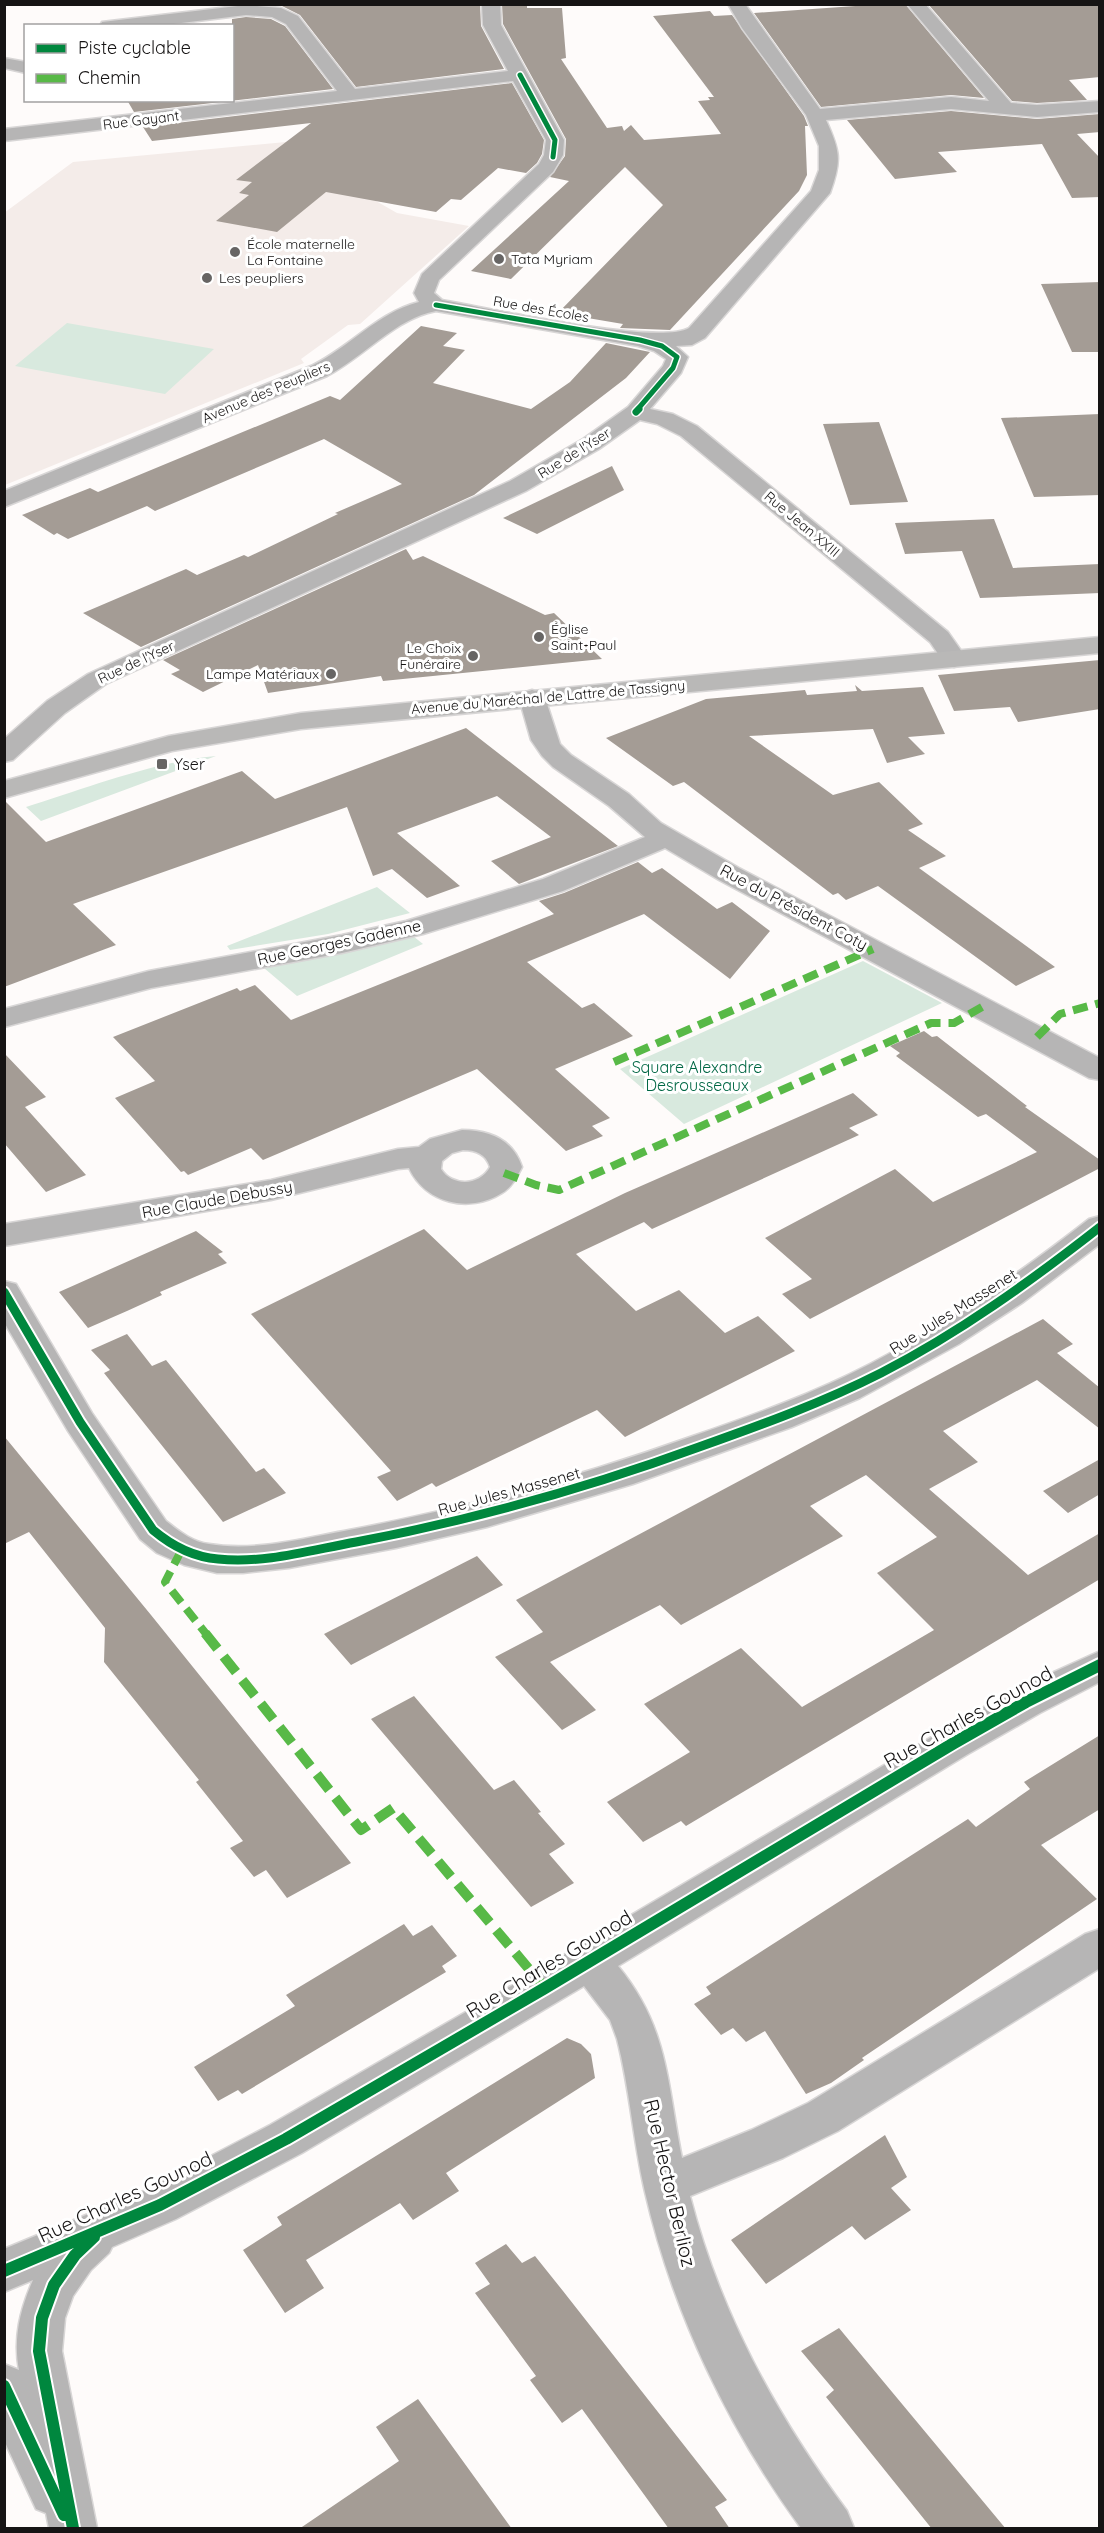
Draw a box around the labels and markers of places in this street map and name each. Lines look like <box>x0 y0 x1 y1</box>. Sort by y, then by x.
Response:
place label: École maternelle La Fontaine <box>247 235 355 269</box>
marker: École maternelle La Fontaine <box>228 245 242 259</box>
place label: Tata Myriam <box>511 250 593 268</box>
marker: Tata Myriam <box>492 252 506 266</box>
place label: Les peupliers <box>219 269 304 287</box>
marker: Les peupliers <box>200 271 214 285</box>
place label: Église Saint-Paul <box>551 620 616 654</box>
marker: Église Saint-Paul <box>532 630 546 644</box>
place label: Le Choix Funéraire <box>400 639 461 673</box>
marker: Le Choix Funéraire <box>466 649 480 663</box>
place label: Lampe Matériaux <box>206 665 319 683</box>
marker: Lampe Matériaux <box>324 667 338 681</box>
place label: Yser <box>174 754 205 774</box>
marker: Yser <box>155 757 169 771</box>

